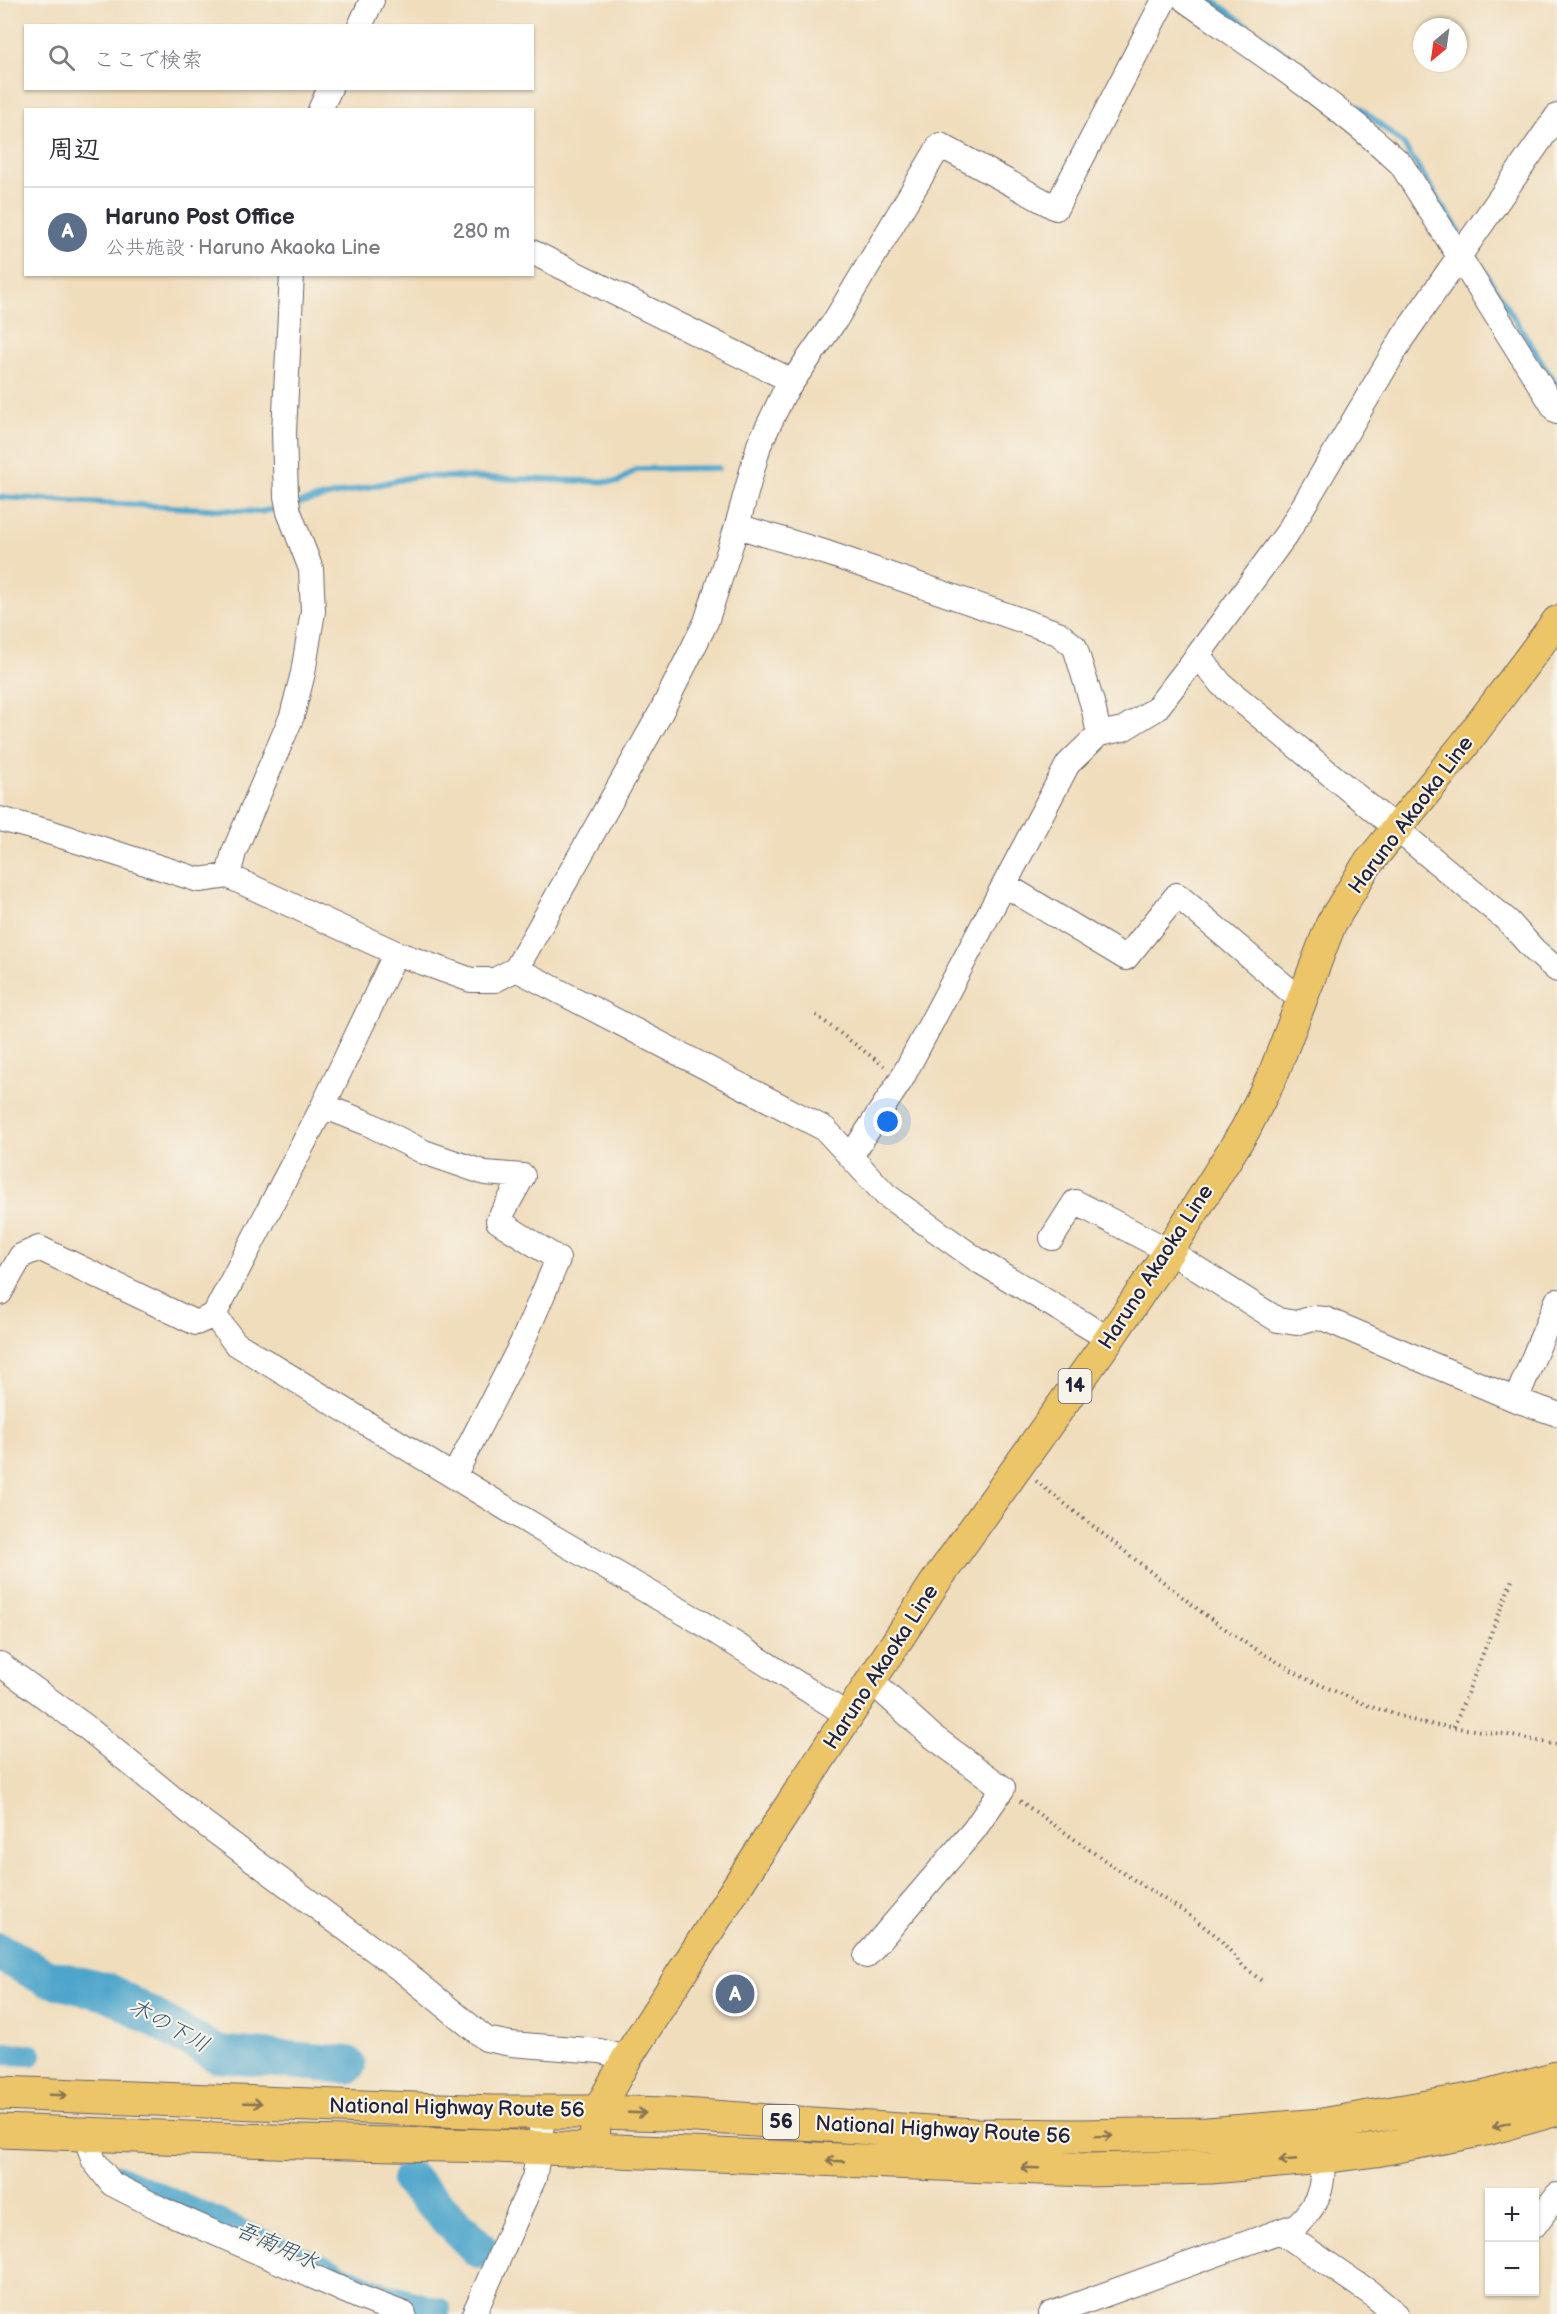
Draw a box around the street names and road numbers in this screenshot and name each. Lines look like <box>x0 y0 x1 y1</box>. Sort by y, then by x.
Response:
street label: Haruno Akaoka Line <box>1343 731 1479 899</box>
street label: Haruno Akaoka Line <box>1093 1180 1219 1354</box>
road number: 14 <box>1058 1369 1092 1403</box>
street label: Haruno Akaoka Line <box>818 1580 944 1754</box>
street label: National Highway Route 56 <box>329 2093 585 2123</box>
road number: 56 <box>763 2105 799 2139</box>
street label: National Highway Route 56 <box>815 2111 1071 2149</box>

